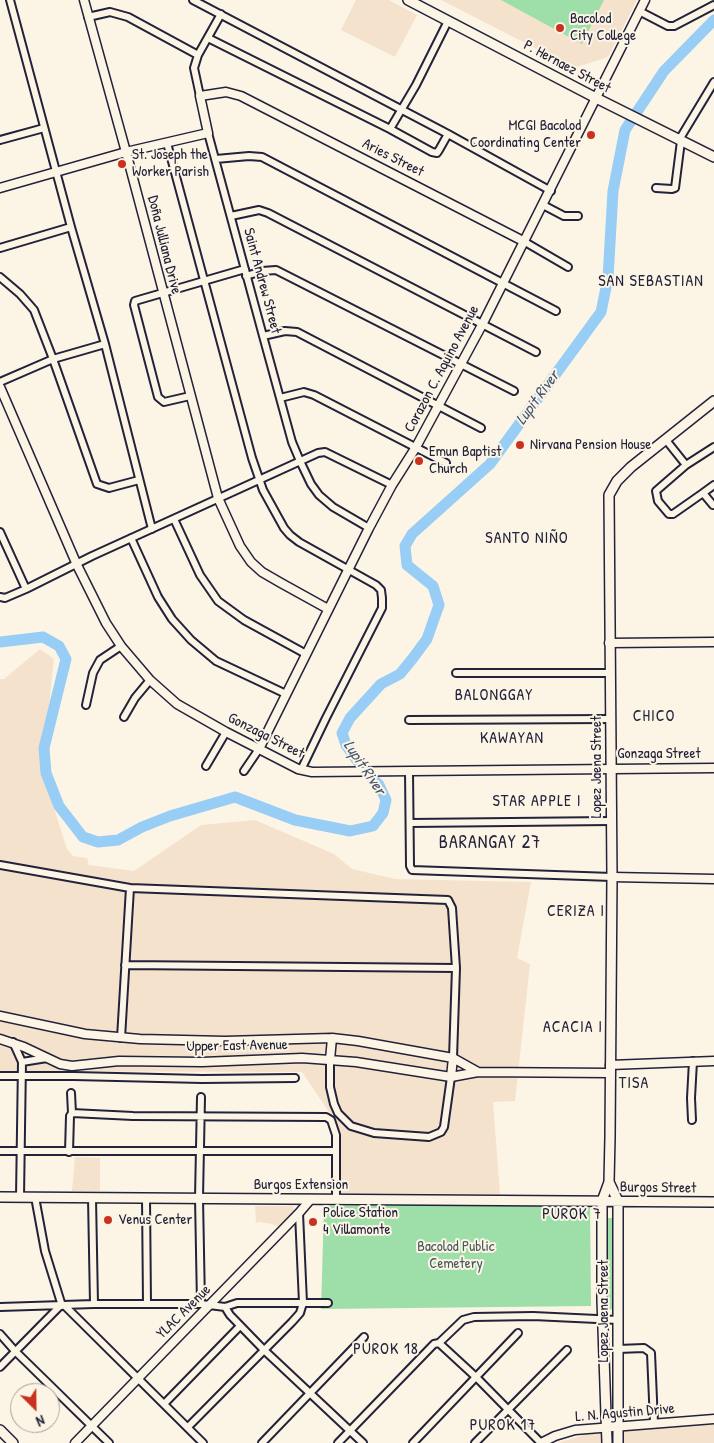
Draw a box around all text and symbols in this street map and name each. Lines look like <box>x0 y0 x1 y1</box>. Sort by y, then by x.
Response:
place label: Bacolod City College <box>570 10 636 45</box>
marker: Bacolod City College <box>554 22 566 34</box>
street label: P. Hernaez Street <box>520 37 614 97</box>
place label: MCGI Bacolod Coordinating Center <box>470 117 581 152</box>
marker: MCGI Bacolod Coordinating Center <box>585 129 597 141</box>
street label: Aries Street <box>359 135 427 181</box>
place label: St. Joseph the Worker Parish <box>132 146 209 181</box>
marker: St. Joseph the Worker Parish <box>116 158 128 170</box>
street label: Doña Julliana Drive <box>143 194 185 296</box>
street label: Saint Andrew Street <box>239 226 285 336</box>
district label: SAN SEBASTIAN <box>597 272 705 292</box>
street label: Corazon C. Aquino Avenue <box>401 302 483 436</box>
water label: Lupit River <box>512 367 564 429</box>
place label: Nirvana Pension House <box>530 436 651 454</box>
marker: Nirvana Pension House <box>514 439 526 451</box>
place label: Emun Baptist Church <box>429 443 501 478</box>
marker: Emun Baptist Church <box>413 455 425 467</box>
district label: SANTO NIÑO <box>484 529 570 549</box>
district label: BALONGGAY <box>454 686 534 706</box>
district label: CHICO <box>632 707 676 727</box>
street label: Gonzaga Street <box>225 709 307 763</box>
street label: Lopez Jaena Street <box>588 716 606 818</box>
district label: KAWAYAN <box>479 729 545 749</box>
water label: Lupit River <box>339 737 389 799</box>
street label: Gonzaga Street <box>617 745 701 763</box>
district label: STAR APPLE I <box>491 792 583 812</box>
district label: BARANGAY 27 <box>437 832 543 854</box>
district label: CERIZA I <box>546 902 606 922</box>
district label: ACACIA I <box>542 1018 604 1038</box>
street label: Upper East Avenue <box>186 1036 288 1056</box>
district label: TISA <box>618 1074 650 1094</box>
street label: Burgos Extension <box>254 1176 348 1194</box>
street label: Burgos Street <box>620 1178 696 1198</box>
place label: Police Station 4 Villamonte <box>323 1204 398 1239</box>
district label: PUROK 7 <box>541 1205 603 1225</box>
place label: Venus Center <box>118 1211 192 1229</box>
marker: Venus Center <box>102 1214 114 1226</box>
marker: Police Station 4 Villamonte <box>307 1216 319 1228</box>
park label: Bacolod Public Cemetery <box>417 1238 495 1273</box>
street label: Lopez Jaena Street <box>595 1260 613 1362</box>
street label: YLAC Avenue <box>153 1281 215 1343</box>
district label: PUROK 18 <box>352 1340 420 1360</box>
north arrow <box>10 1383 60 1433</box>
street label: L. N. Agustin Drive <box>575 1400 675 1426</box>
text: N <box>34 1411 48 1432</box>
district label: PUROK 17 <box>469 1416 537 1436</box>

